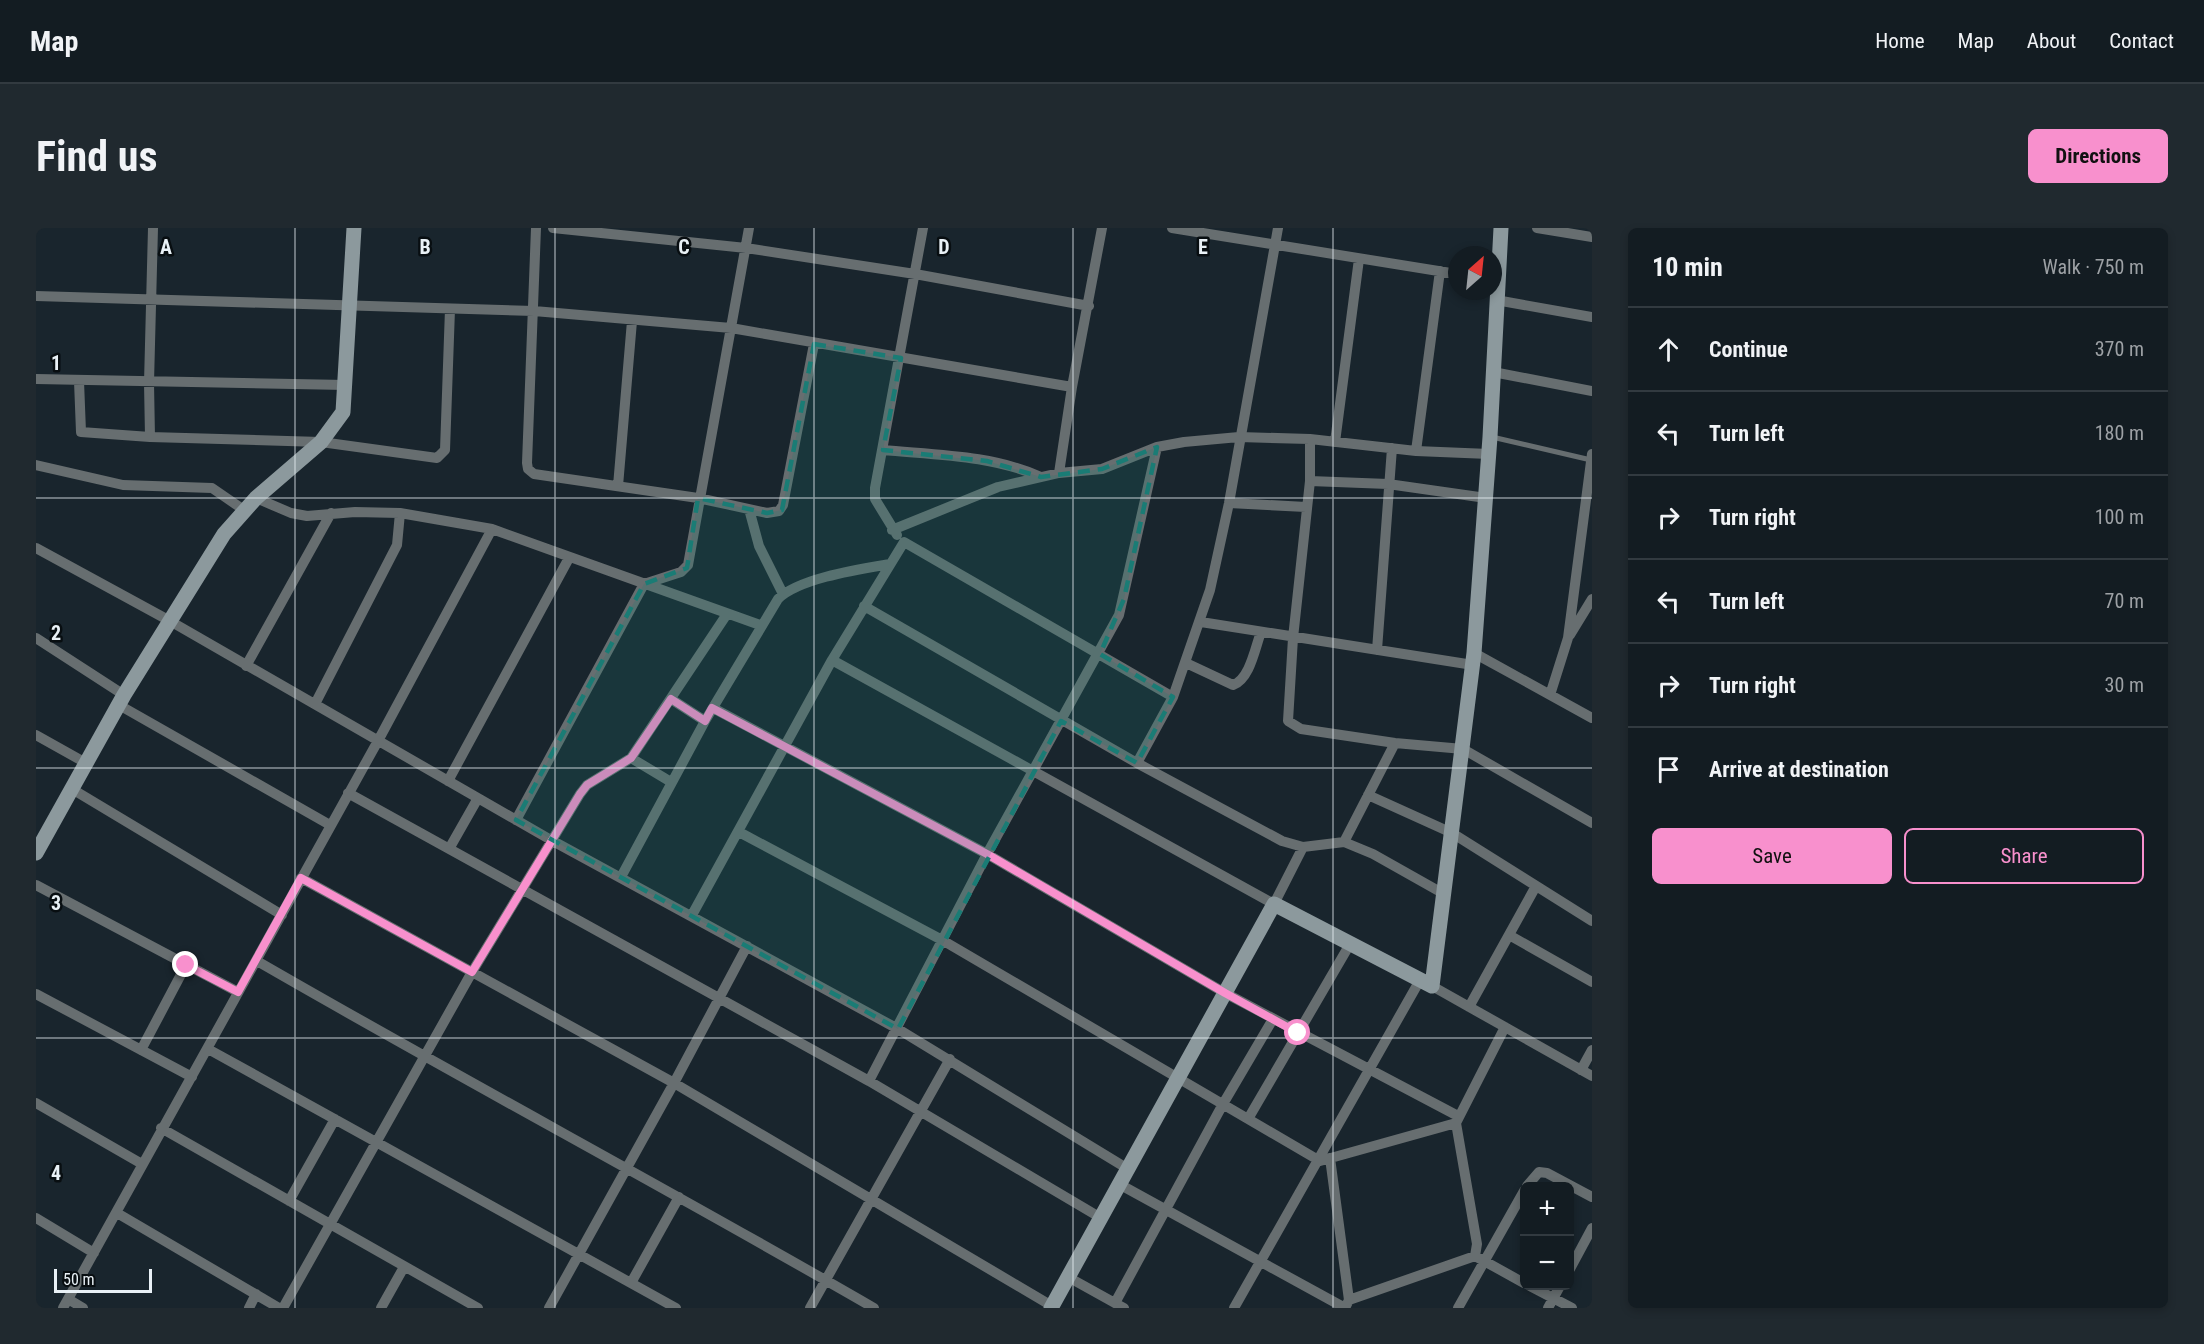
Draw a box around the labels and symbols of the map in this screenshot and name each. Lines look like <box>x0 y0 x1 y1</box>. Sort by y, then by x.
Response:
text: A <box>160 235 172 259</box>
text: B <box>419 235 431 259</box>
text: C <box>678 235 690 259</box>
text: D <box>938 235 950 259</box>
text: E <box>1198 235 1208 259</box>
north arrow <box>1448 246 1502 300</box>
text: 1 <box>51 351 61 375</box>
text: 2 <box>51 621 61 645</box>
text: 3 <box>51 891 61 915</box>
route end <box>172 951 198 977</box>
route start <box>1284 1019 1310 1045</box>
text: 4 <box>51 1161 61 1185</box>
scale bar <box>54 1266 152 1294</box>

